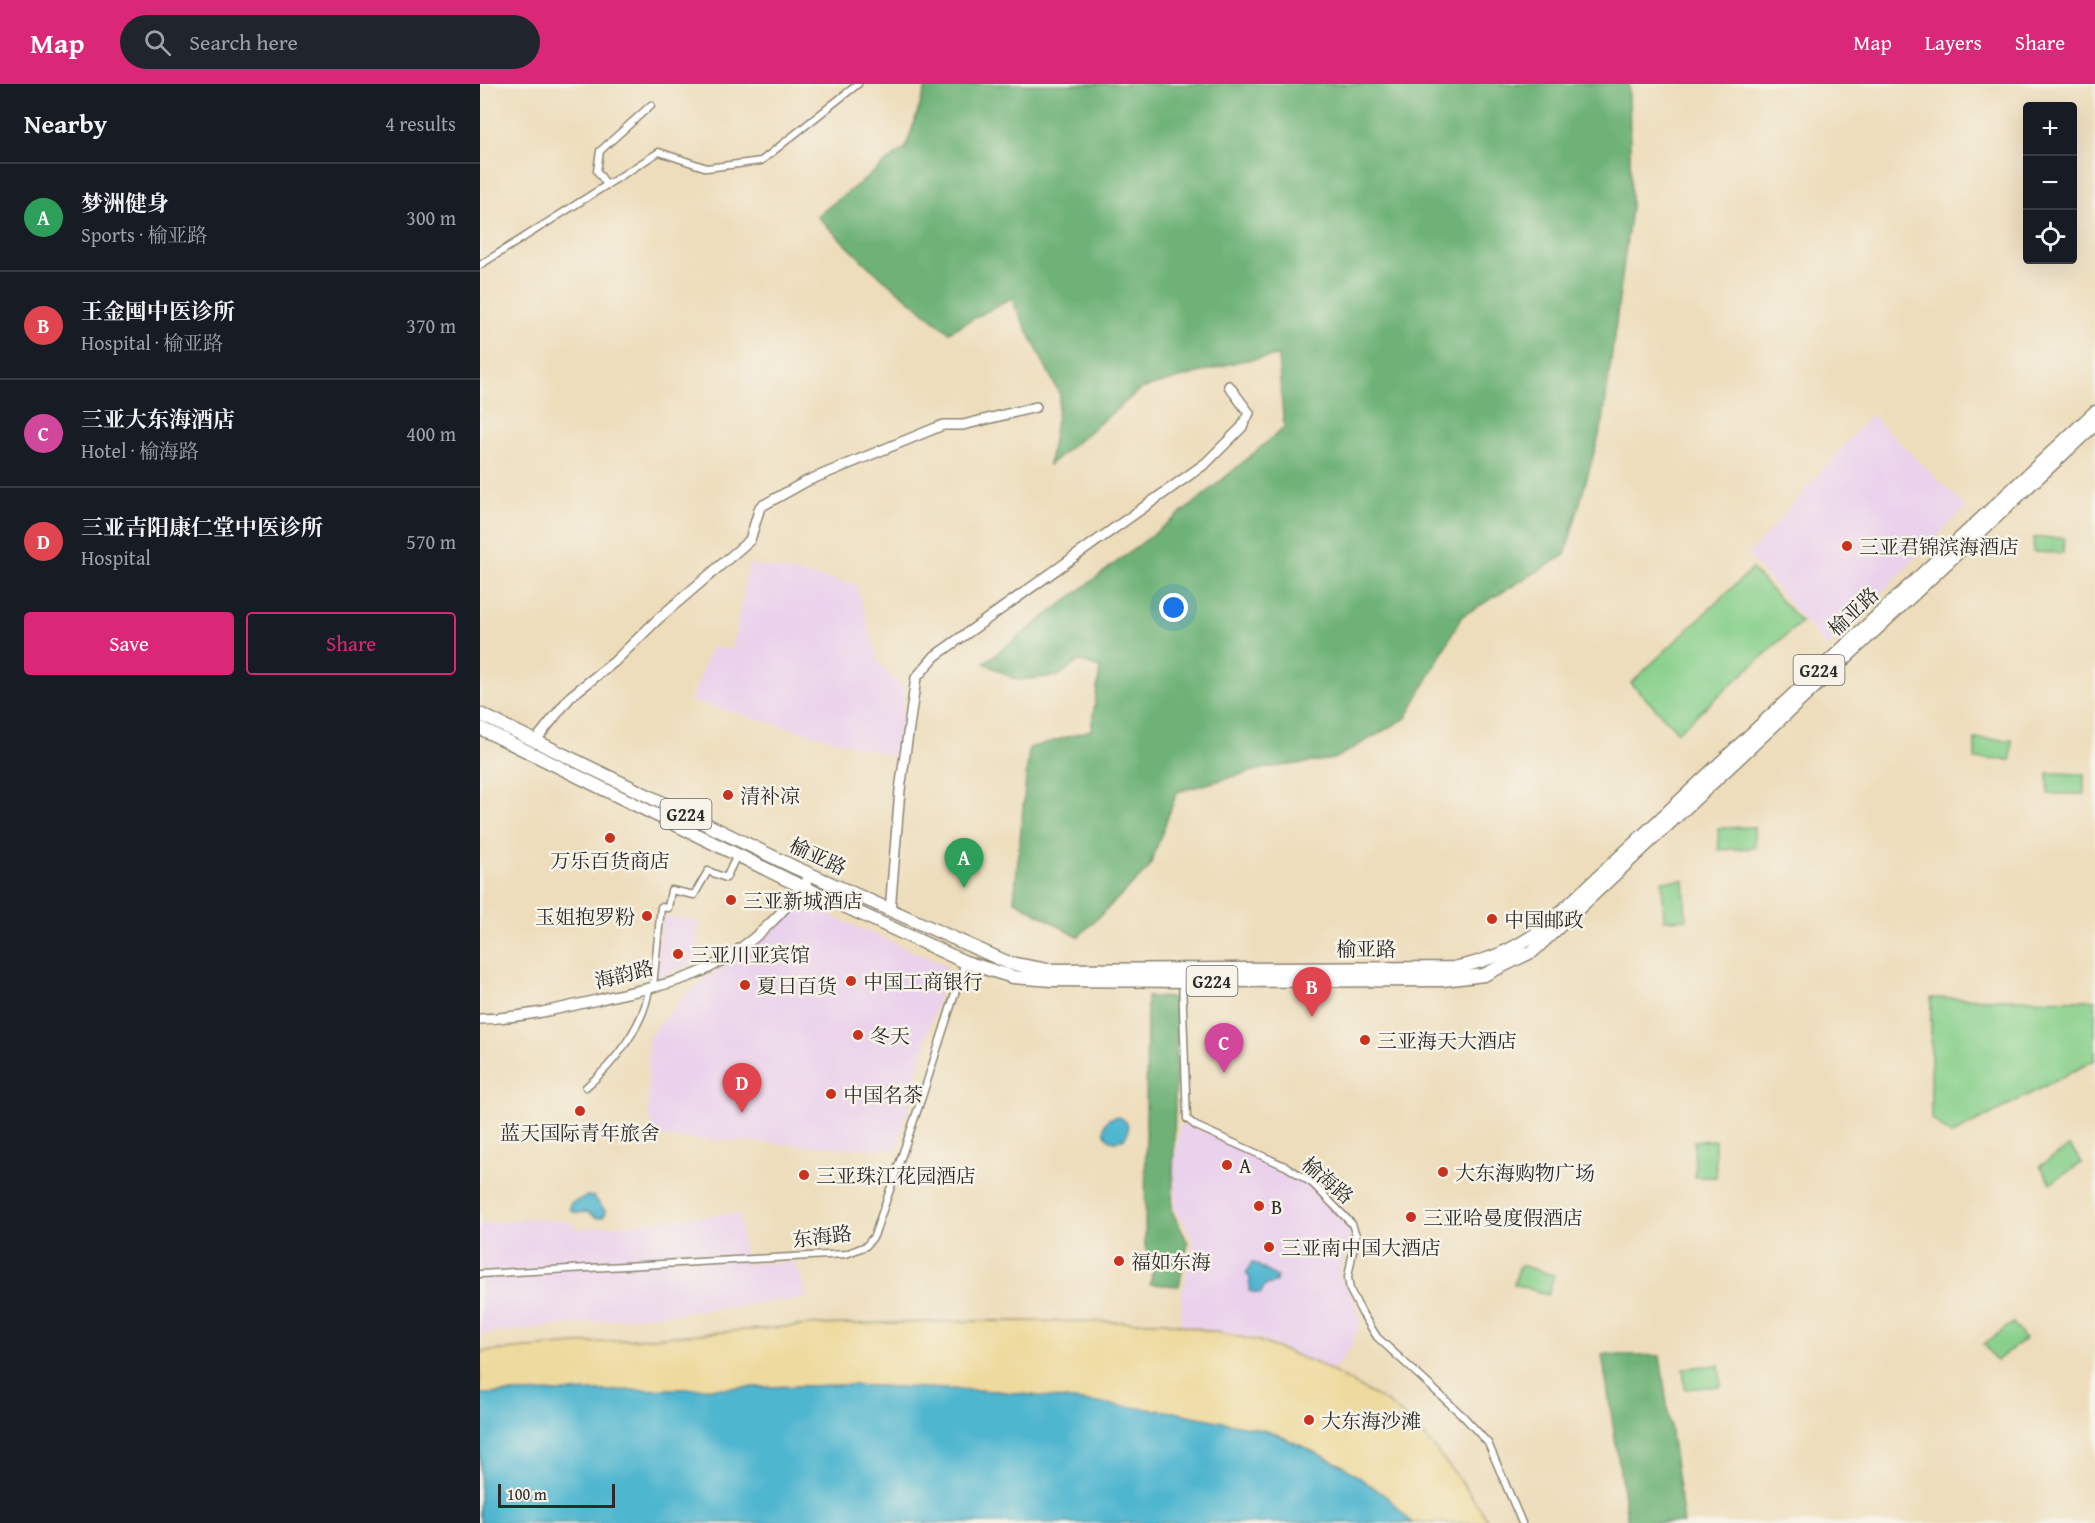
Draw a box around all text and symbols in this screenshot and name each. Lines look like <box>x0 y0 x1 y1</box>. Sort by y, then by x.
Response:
search box <box>120 15 540 69</box>
text: Map <box>30 22 84 63</box>
icon: search <box>141 26 174 59</box>
text: Search here <box>189 26 298 58</box>
text: Map <box>1853 27 1892 58</box>
text: Layers <box>1925 27 1982 58</box>
text: Share <box>2015 27 2065 58</box>
map controls <box>2023 102 2077 264</box>
button: + <box>2023 102 2077 156</box>
text: Nearby <box>24 104 107 143</box>
text: 4 results <box>385 109 456 138</box>
button: − <box>2023 156 2077 210</box>
text: 梦洲健身 <box>81 187 169 219</box>
text: A <box>37 203 50 232</box>
text: 300 m <box>406 203 456 232</box>
button: locate <box>2023 210 2077 264</box>
text: Sports · 榆亚路 <box>81 220 207 249</box>
text: 王金囤中医诊所 <box>81 295 235 327</box>
text: B <box>37 311 50 340</box>
text: 370 m <box>406 311 456 340</box>
text: Hospital · 榆亚路 <box>81 328 223 357</box>
text: 三亚大东海酒店 <box>81 403 235 435</box>
text: C <box>38 419 49 448</box>
text: 400 m <box>406 419 456 448</box>
text: Hotel · 榆海路 <box>81 436 199 465</box>
text: 三亚吉阳康仁堂中医诊所 <box>81 511 323 543</box>
text: D <box>37 527 50 556</box>
text: 570 m <box>406 527 456 556</box>
place label: 三亚君锦滨海酒店 <box>1859 532 2019 561</box>
marker: 三亚君锦滨海酒店 <box>1840 539 1854 553</box>
text: Hospital <box>81 543 151 572</box>
street label: 榆亚路 <box>1821 580 1885 642</box>
your location <box>1159 593 1188 622</box>
button: Save <box>24 612 234 675</box>
button: Share <box>246 612 456 675</box>
road number: G224 <box>1794 655 1844 685</box>
place label: 清补凉 <box>740 781 800 810</box>
marker: 清补凉 <box>721 788 735 802</box>
road number: G224 <box>660 799 712 829</box>
street label: 榆亚路 <box>785 830 851 882</box>
marker: 万乐百货商店 <box>603 831 617 845</box>
pin: A <box>944 838 984 888</box>
place label: 万乐百货商店 <box>550 846 670 875</box>
place label: 三亚新城酒店 <box>743 886 863 915</box>
marker: 三亚新城酒店 <box>724 893 738 907</box>
place label: 玉姐抱罗粉 <box>535 902 635 931</box>
place label: 中国邮政 <box>1504 905 1584 934</box>
marker: 玉姐抱罗粉 <box>640 909 654 923</box>
marker: 中国邮政 <box>1485 912 1499 926</box>
street label: 榆亚路 <box>1336 934 1396 963</box>
place label: 三亚川亚宾馆 <box>690 940 810 969</box>
marker: 三亚川亚宾馆 <box>671 947 685 961</box>
street label: 海韵路 <box>591 953 657 995</box>
road number: G224 <box>1186 966 1238 996</box>
place label: 中国工商银行 <box>863 967 983 996</box>
pin: B <box>1292 968 1332 1017</box>
place label: 夏日百货 <box>757 971 837 1000</box>
marker: 中国工商银行 <box>844 974 858 988</box>
marker: 夏日百货 <box>738 978 752 992</box>
place label: 冬天 <box>870 1021 910 1050</box>
pin: C <box>1204 1024 1244 1073</box>
place label: 三亚海天大酒店 <box>1377 1026 1517 1055</box>
marker: 冬天 <box>851 1028 865 1042</box>
marker: 三亚海天大酒店 <box>1358 1033 1372 1047</box>
pin: D <box>722 1064 762 1113</box>
place label: 中国名茶 <box>843 1080 923 1109</box>
marker: 中国名茶 <box>824 1087 838 1101</box>
marker: 蓝天国际青年旅舍 <box>573 1104 587 1118</box>
place label: 蓝天国际青年旅舍 <box>500 1118 660 1147</box>
street label: 榆海路 <box>1296 1150 1360 1210</box>
place label: A <box>1239 1151 1251 1180</box>
marker: A <box>1220 1158 1234 1172</box>
place label: 大东海购物广场 <box>1455 1158 1595 1187</box>
place label: 三亚珠江花园酒店 <box>816 1161 976 1190</box>
marker: 大东海购物广场 <box>1436 1165 1450 1179</box>
marker: 三亚珠江花园酒店 <box>797 1168 811 1182</box>
place label: B <box>1271 1192 1282 1221</box>
marker: B <box>1252 1199 1266 1213</box>
place label: 三亚哈曼度假酒店 <box>1423 1203 1583 1232</box>
marker: 三亚哈曼度假酒店 <box>1404 1210 1418 1224</box>
street label: 东海路 <box>790 1218 854 1254</box>
place label: 三亚南中国大酒店 <box>1281 1233 1441 1262</box>
marker: 三亚南中国大酒店 <box>1262 1240 1276 1254</box>
place label: 福如东海 <box>1131 1247 1211 1276</box>
marker: 福如东海 <box>1112 1254 1126 1268</box>
place label: 大东海沙滩 <box>1321 1406 1421 1435</box>
marker: 大东海沙滩 <box>1302 1413 1316 1427</box>
scale bar <box>498 1481 615 1508</box>
text: 100 m <box>507 1482 547 1506</box>

